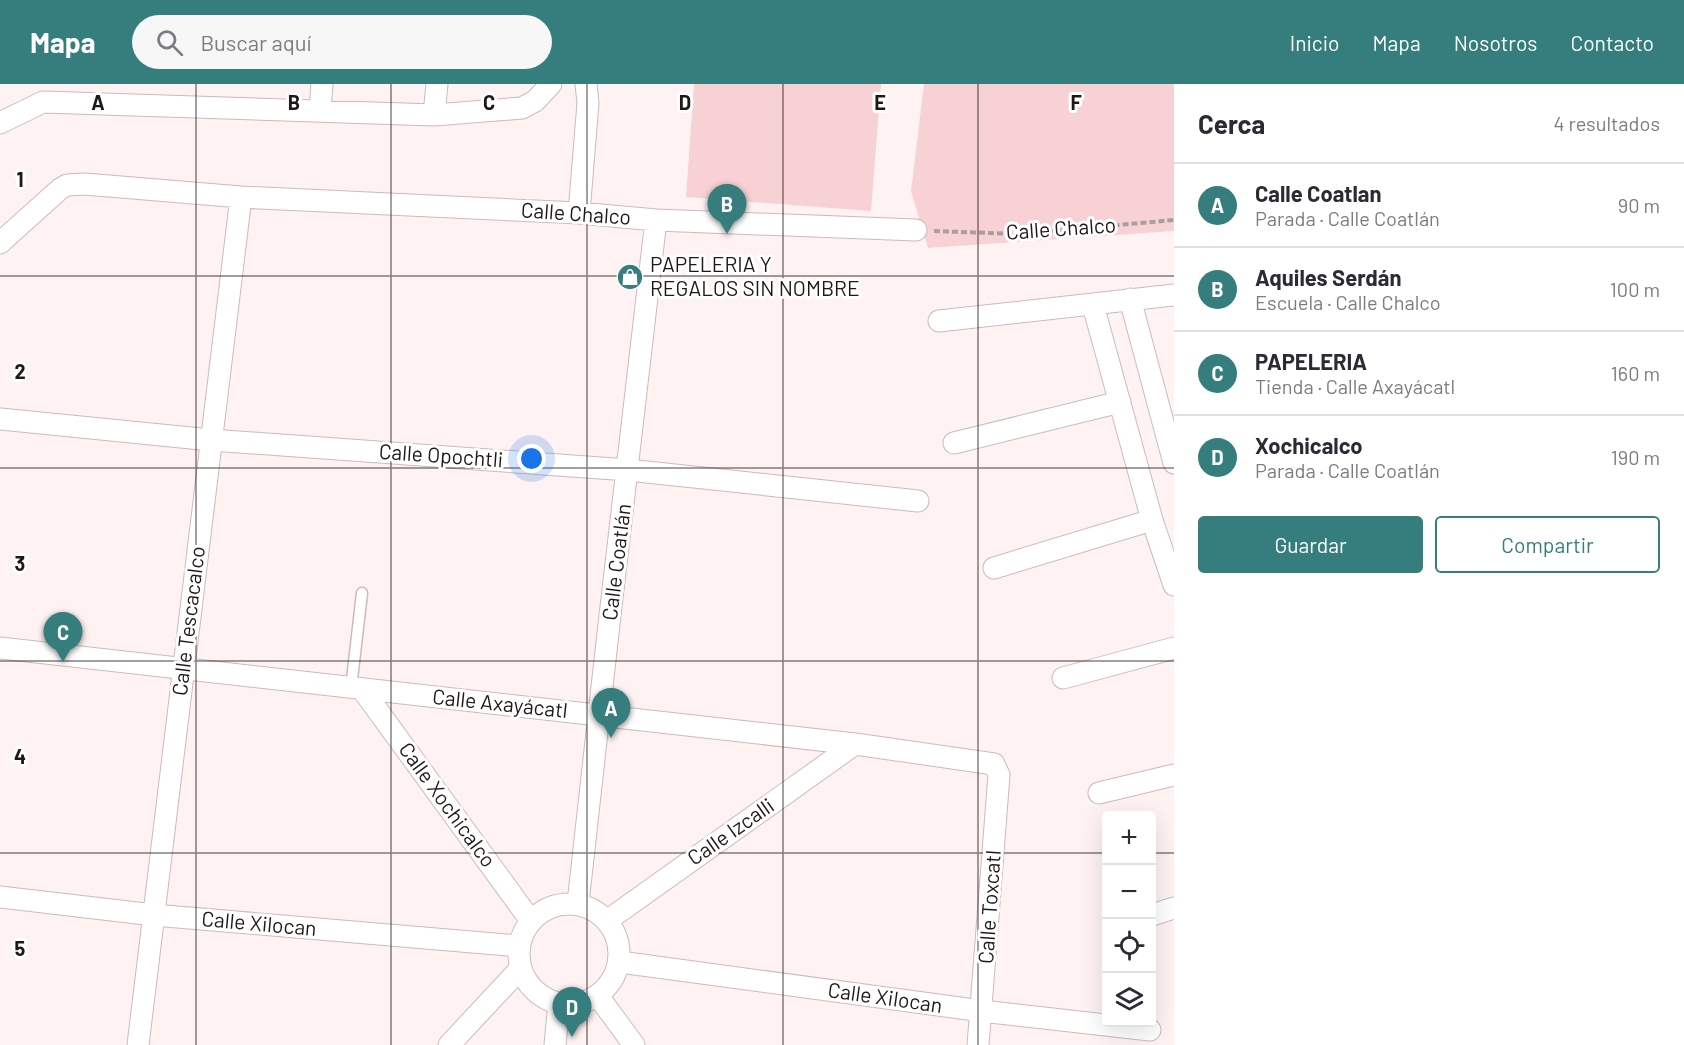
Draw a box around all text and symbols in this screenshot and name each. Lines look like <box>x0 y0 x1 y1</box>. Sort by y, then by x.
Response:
search box <box>132 15 552 69</box>
text: Mapa <box>30 25 96 59</box>
icon: search <box>153 26 186 59</box>
text: Buscar aquí <box>201 29 311 55</box>
text: Inicio <box>1290 30 1340 55</box>
text: Mapa <box>1373 30 1421 55</box>
text: Nosotros <box>1454 30 1537 55</box>
text: Contacto <box>1570 30 1654 55</box>
text: A <box>91 90 105 114</box>
text: B <box>288 90 300 114</box>
text: C <box>483 90 495 114</box>
text: D <box>679 90 691 114</box>
text: E <box>874 90 886 114</box>
text: F <box>1070 90 1082 114</box>
text: Cerca <box>1198 108 1265 139</box>
text: 4 resultados <box>1553 111 1660 135</box>
text: 1 <box>16 167 24 191</box>
text: Calle Coatlan <box>1255 180 1381 206</box>
pin: B <box>708 184 746 234</box>
text: A <box>1211 193 1224 217</box>
text: 90 m <box>1618 193 1660 217</box>
street label: Calle Chalco <box>520 196 632 229</box>
text: Parada · Calle Coatlán <box>1255 206 1440 230</box>
street label: Calle Chalco <box>1005 211 1117 244</box>
place label: PAPELERIA Y REGALOS SIN NOMBRE <box>650 251 860 300</box>
shop icon: PAPELERIA Y REGALOS SIN NOMBRE <box>615 262 645 292</box>
text: Aquiles Serdán <box>1255 264 1401 290</box>
text: B <box>1211 277 1224 301</box>
text: 100 m <box>1610 277 1660 301</box>
text: Escuela · Calle Chalco <box>1255 290 1441 314</box>
text: PAPELERIA <box>1255 348 1367 374</box>
text: 2 <box>14 359 26 383</box>
text: C <box>1211 361 1224 385</box>
text: 160 m <box>1611 361 1660 385</box>
text: Tienda · Calle Axayácatl <box>1255 374 1455 398</box>
text: Xochicalco <box>1255 432 1363 458</box>
street label: Calle Opochtli <box>378 438 504 471</box>
your location <box>517 444 546 473</box>
text: D <box>1211 445 1224 469</box>
text: 190 m <box>1611 445 1660 469</box>
text: Parada · Calle Coatlán <box>1255 458 1440 482</box>
street label: Calle Coatlán <box>596 502 635 622</box>
button: Guardar <box>1198 516 1423 573</box>
button: Compartir <box>1435 516 1660 573</box>
street label: Calle Tescacalco <box>166 545 209 697</box>
text: 3 <box>15 551 25 575</box>
pin: C <box>44 612 82 662</box>
street label: Calle Axayácatl <box>431 683 569 722</box>
pin: A <box>592 688 630 738</box>
street label: Calle Xochicalco <box>395 737 502 871</box>
text: 4 <box>14 744 26 768</box>
street label: Calle Izcalli <box>682 792 778 870</box>
map controls <box>1102 811 1156 1027</box>
button: + <box>1102 811 1156 865</box>
street label: Calle Toxcatl <box>972 849 1005 964</box>
button: − <box>1102 865 1156 919</box>
street label: Calle Xilocan <box>201 905 318 940</box>
button: locate <box>1102 919 1156 973</box>
text: 5 <box>15 936 26 960</box>
button: layers <box>1102 973 1156 1027</box>
street label: Calle Xilocan <box>826 976 944 1017</box>
pin: D <box>552 988 592 1037</box>

